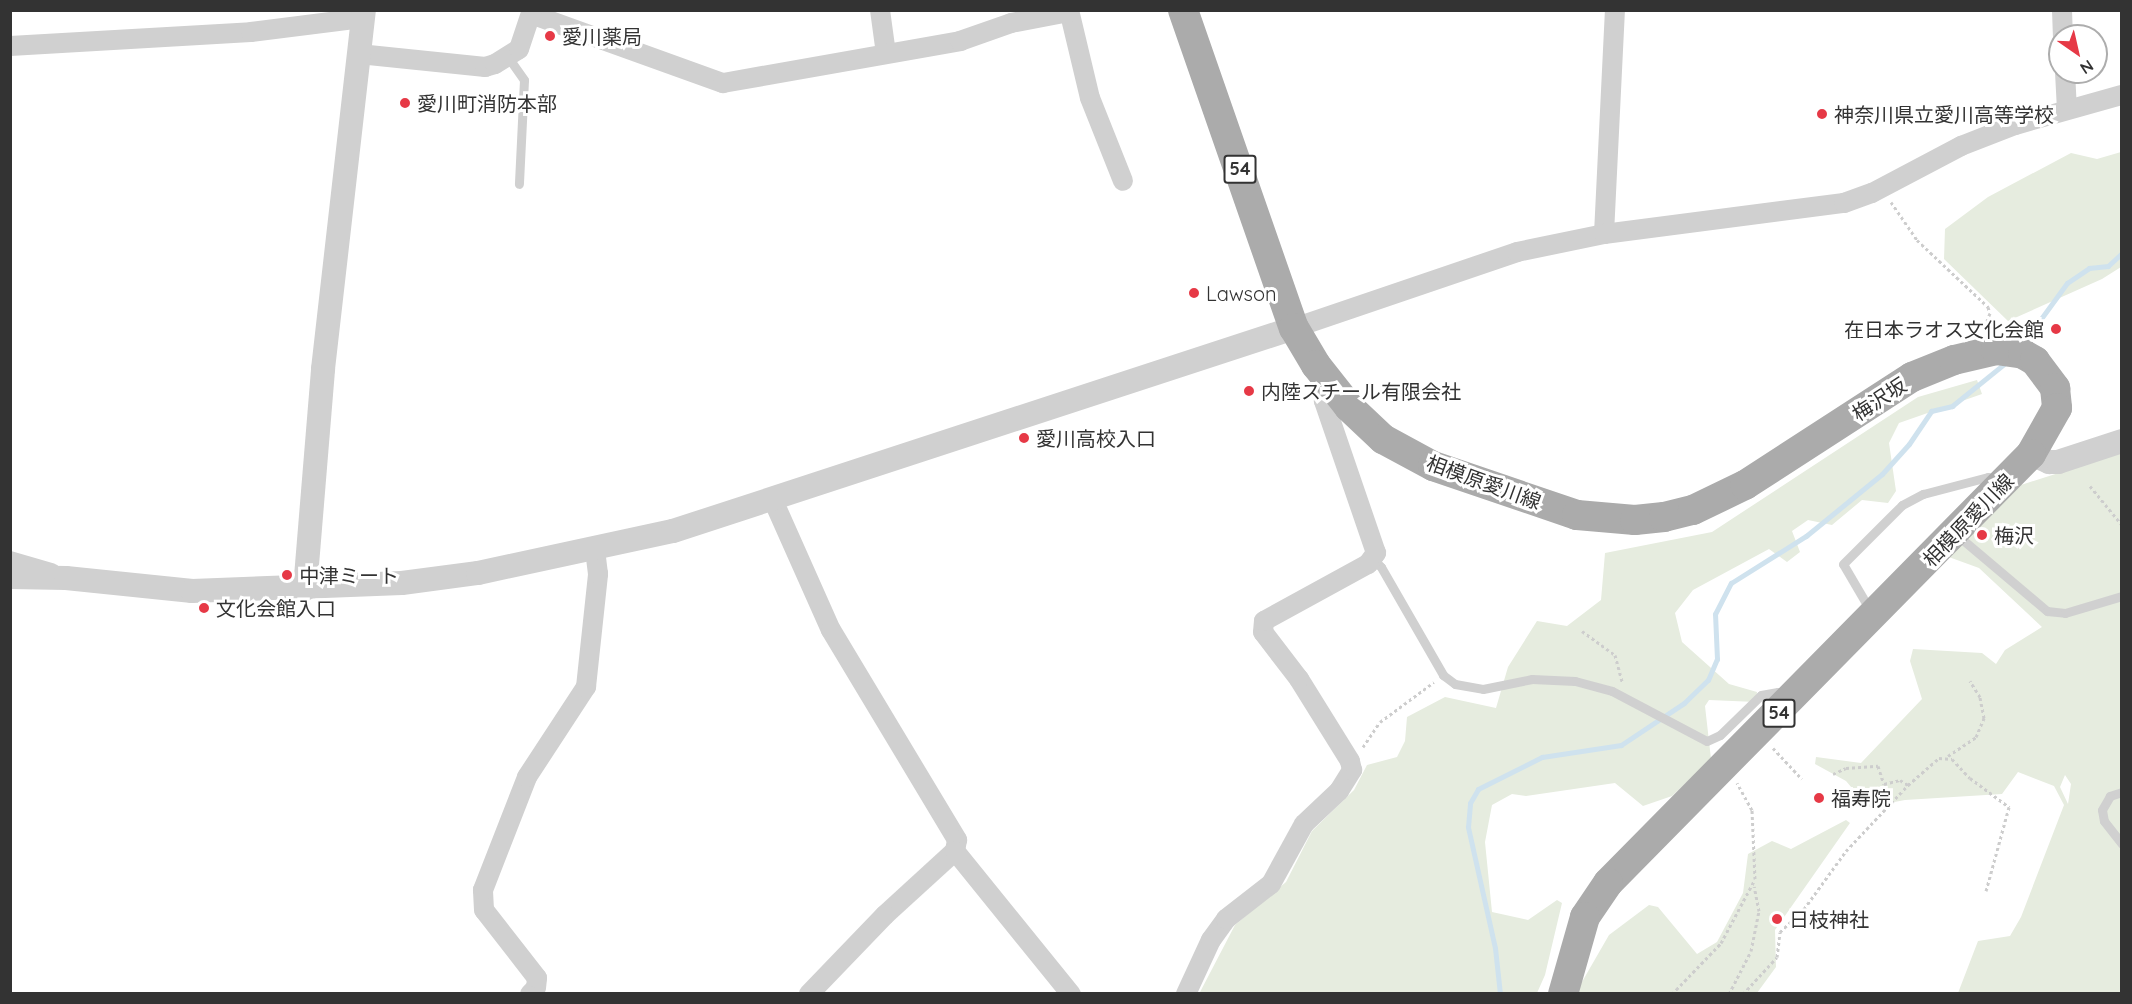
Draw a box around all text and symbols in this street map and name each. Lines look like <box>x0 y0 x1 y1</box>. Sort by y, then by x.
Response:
place label: 愛川薬局 <box>562 24 642 48</box>
north arrow <box>2048 24 2108 84</box>
marker: 愛川薬局 <box>543 29 557 43</box>
text: N <box>2076 56 2097 79</box>
place label: 愛川町消防本部 <box>417 91 557 115</box>
marker: 愛川町消防本部 <box>398 96 412 110</box>
place label: 神奈川県立愛川高等学校 <box>1834 102 2054 126</box>
marker: 神奈川県立愛川高等学校 <box>1815 107 1829 121</box>
road number: 54 <box>1224 154 1256 184</box>
place label: Lawson <box>1206 281 1277 305</box>
marker: Lawson <box>1187 286 1201 300</box>
place label: 在日本ラオス文化会館 <box>1844 317 2044 341</box>
marker: 在日本ラオス文化会館 <box>2049 322 2063 336</box>
street label: 梅沢坂 <box>1847 373 1911 425</box>
place label: 内陸スチール有限会社 <box>1261 379 1461 403</box>
marker: 内陸スチール有限会社 <box>1242 384 1256 398</box>
place label: 愛川高校入口 <box>1036 426 1156 450</box>
marker: 愛川高校入口 <box>1017 431 1031 445</box>
street label: 相模原愛川線 <box>1424 450 1544 514</box>
street label: 相模原愛川線 <box>1918 469 2018 571</box>
place label: 梅沢 <box>1994 523 2034 547</box>
marker: 梅沢 <box>1975 528 1989 542</box>
place label: 中津ミート <box>299 563 399 587</box>
marker: 中津ミート <box>280 568 294 582</box>
place label: 文化会館入口 <box>216 596 336 620</box>
marker: 文化会館入口 <box>197 601 211 615</box>
road number: 54 <box>1762 698 1796 728</box>
place label: 福寿院 <box>1831 786 1891 810</box>
marker: 福寿院 <box>1812 791 1826 805</box>
place label: 日枝神社 <box>1789 907 1869 931</box>
marker: 日枝神社 <box>1770 912 1784 926</box>

